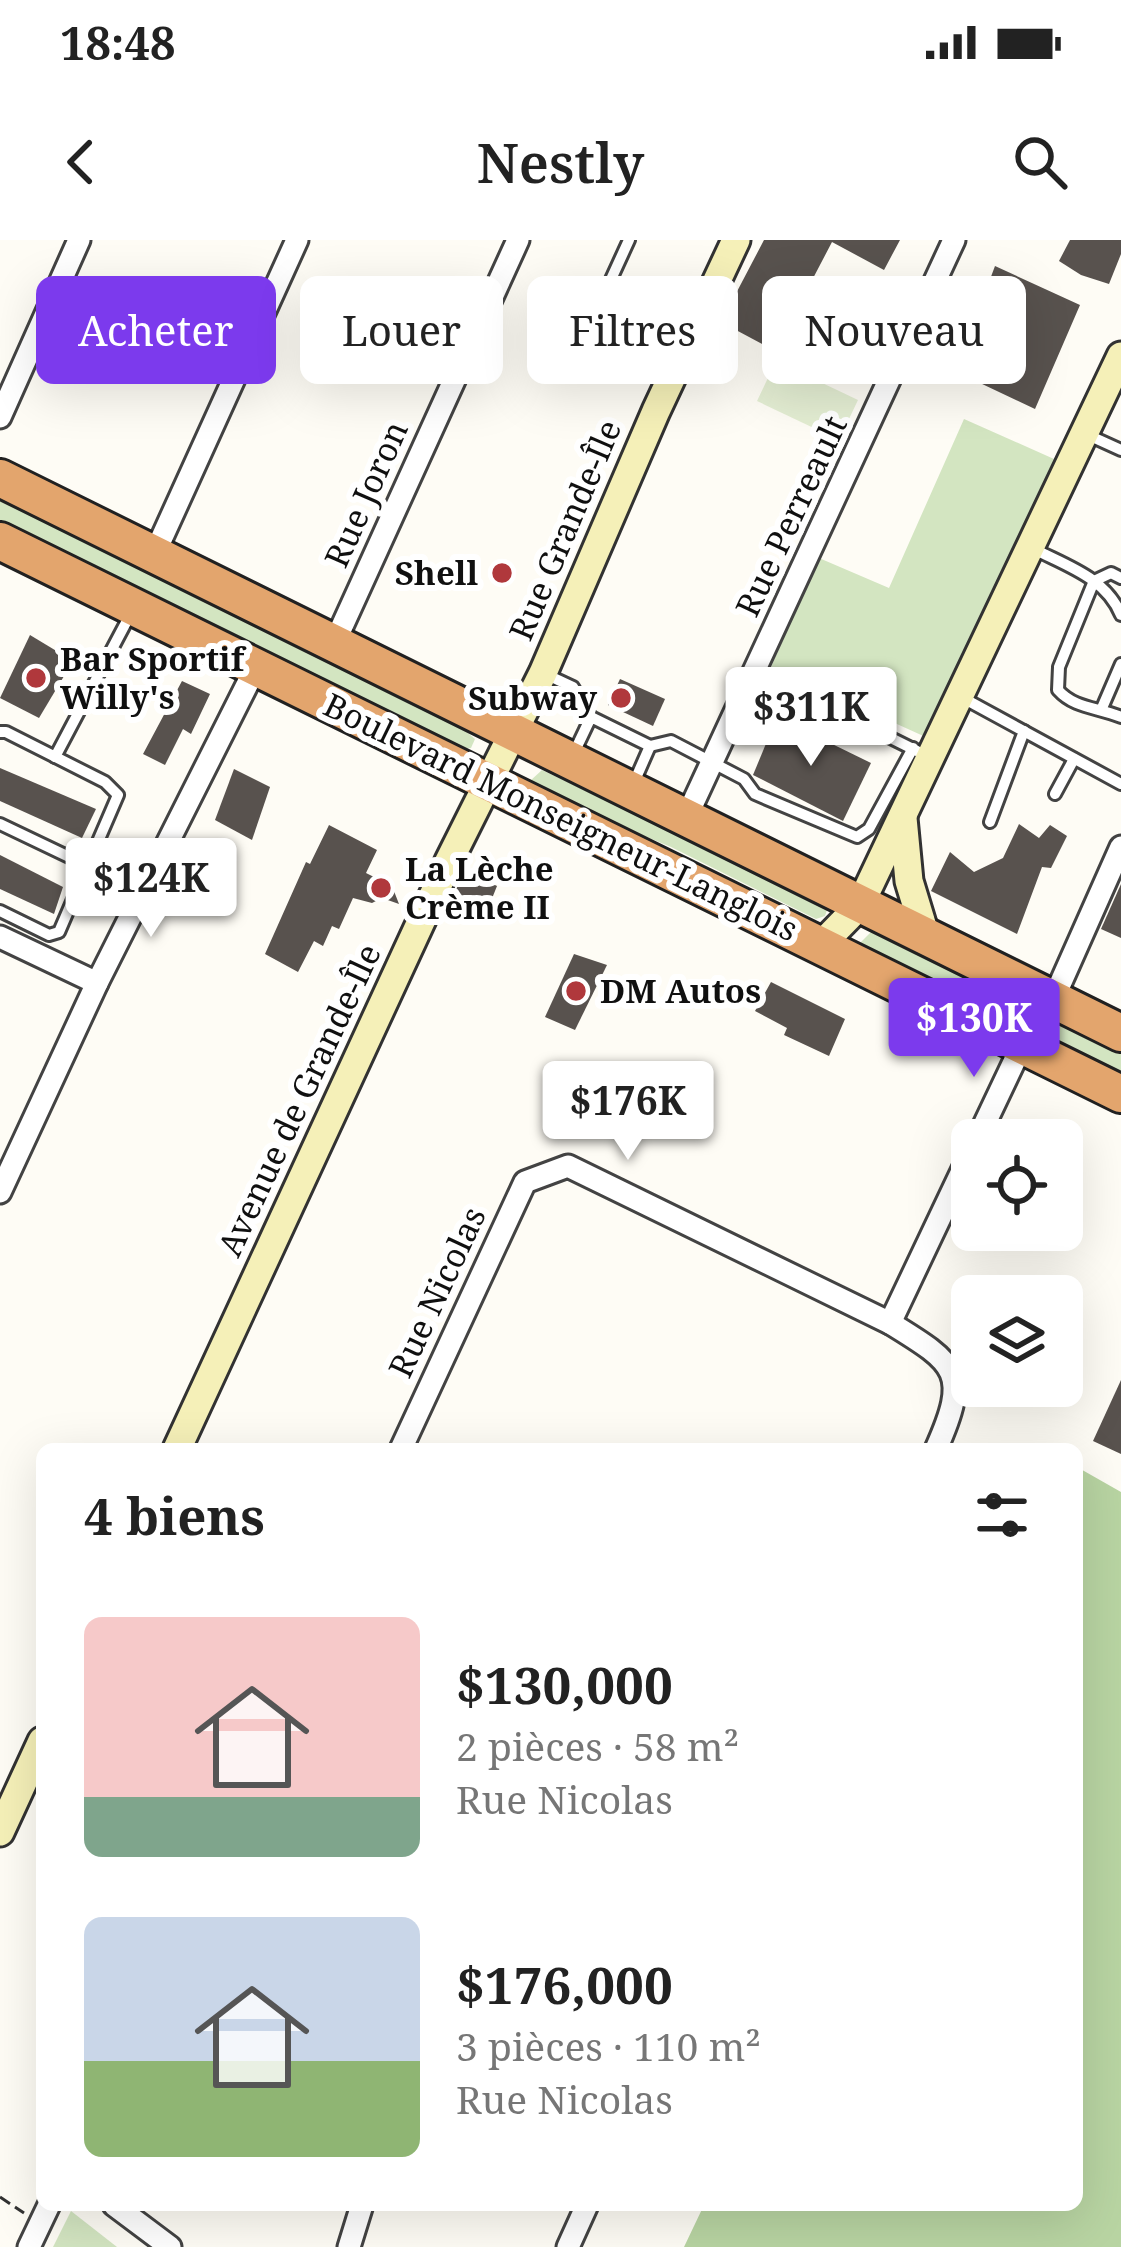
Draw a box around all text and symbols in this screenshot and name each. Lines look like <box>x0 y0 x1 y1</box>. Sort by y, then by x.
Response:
text: 18:48 <box>60 12 175 73</box>
text: Nestly <box>477 125 644 199</box>
icon: back <box>48 129 114 195</box>
icon: search <box>1007 129 1073 195</box>
chip: Acheter <box>36 276 276 384</box>
chip: Louer <box>300 276 503 384</box>
chip: Filtres <box>527 276 738 384</box>
chip: Nouveau <box>762 276 1026 384</box>
street label: Rue Perreault <box>724 408 857 623</box>
street label: Rue Grande-Île <box>498 413 631 647</box>
street label: Rue Joron <box>313 414 418 574</box>
place label: Shell <box>395 550 478 595</box>
marker: Shell <box>489 560 515 586</box>
place label: Bar Sportif Willy's <box>60 636 247 719</box>
marker: Bar Sportif Willy's <box>23 665 49 691</box>
pin: $311K <box>727 667 895 769</box>
place label: Subway <box>468 675 598 720</box>
text: $311K <box>753 679 869 732</box>
street label: Boulevard Monseigneur-Langlois <box>317 682 806 951</box>
marker: Subway <box>608 685 634 711</box>
pin: $124K <box>67 838 235 940</box>
place label: La Lèche Crème II <box>405 846 554 929</box>
text: $124K <box>93 850 209 903</box>
marker: La Lèche Crème II <box>368 875 394 901</box>
street label: Avenue de Grande-Île <box>206 936 391 1263</box>
place label: DM Autos <box>600 968 761 1013</box>
marker: DM Autos <box>563 978 589 1004</box>
pin: $130K <box>890 978 1058 1080</box>
text: $130K <box>916 990 1032 1043</box>
pin: $176K <box>544 1061 712 1163</box>
text: $176K <box>570 1073 686 1126</box>
map controls <box>951 1119 1083 1407</box>
button: locate <box>951 1119 1083 1251</box>
street label: Rue Nicolas <box>377 1199 496 1384</box>
button: layers <box>951 1275 1083 1407</box>
text: 4 biens <box>84 1480 265 1550</box>
icon: filters <box>969 1482 1035 1548</box>
text: $130,000 <box>456 1649 673 1719</box>
icon: home <box>180 1665 324 1809</box>
text: 2 pièces · 58 m² <box>456 1719 739 1772</box>
text: Rue Nicolas <box>456 1772 673 1825</box>
text: $176,000 <box>456 1949 673 2019</box>
icon: home <box>180 1965 324 2109</box>
text: 3 pièces · 110 m² <box>456 2019 761 2072</box>
text: Rue Nicolas <box>456 2072 673 2125</box>

